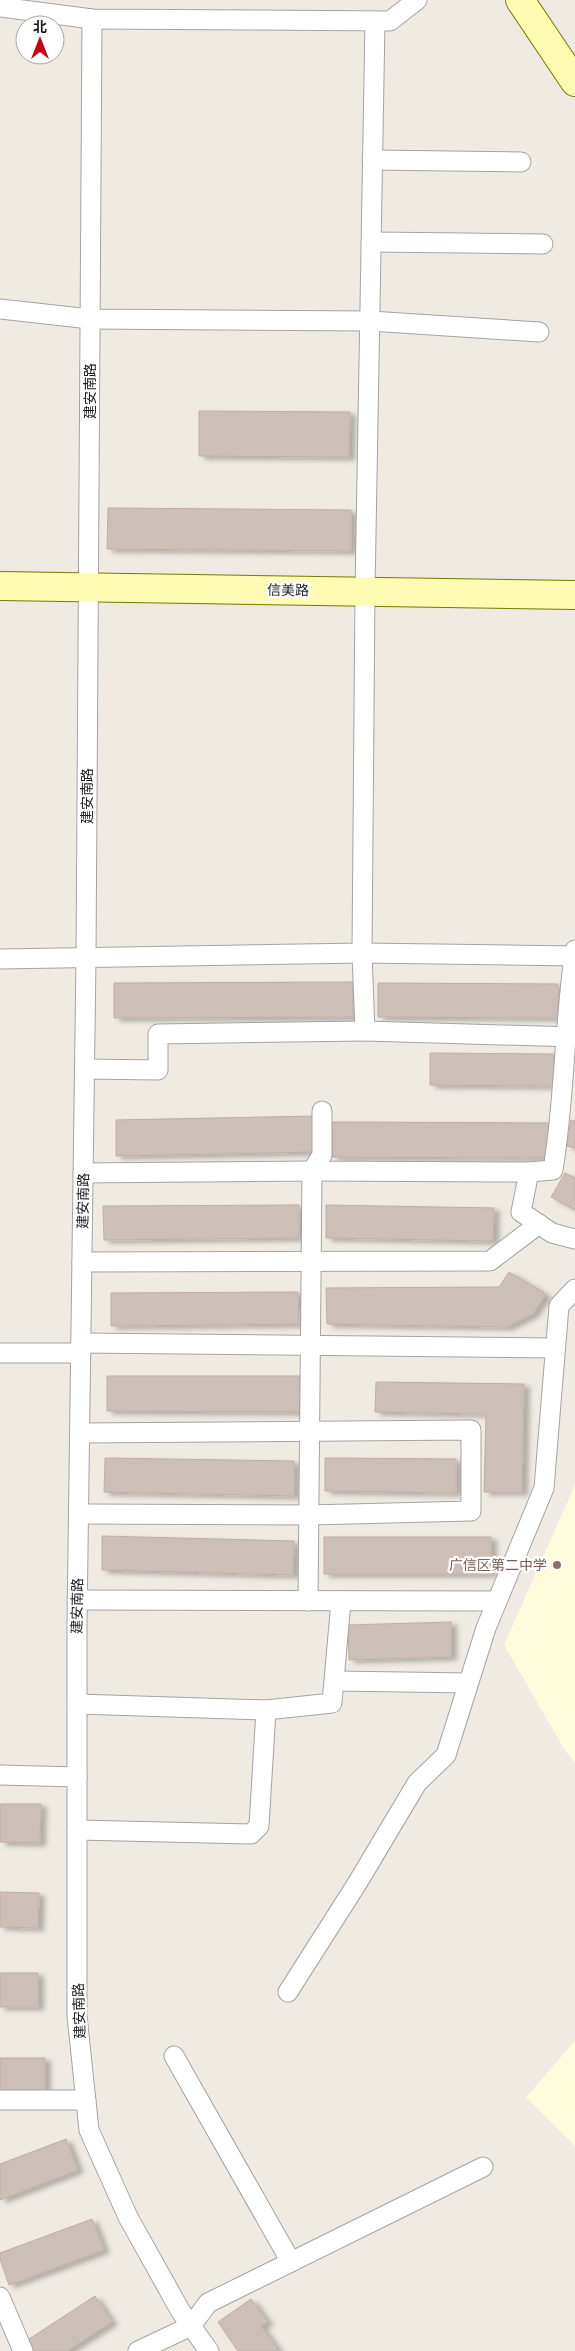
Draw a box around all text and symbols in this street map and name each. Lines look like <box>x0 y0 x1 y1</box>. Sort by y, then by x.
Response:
north arrow <box>15 15 65 65</box>
text: 北 <box>33 19 47 35</box>
street label: 建安南路 <box>82 363 98 419</box>
street label: 信美路 <box>267 582 309 598</box>
street label: 建安南路 <box>79 768 95 824</box>
street label: 建安南路 <box>75 1173 91 1229</box>
place label: 广信区第二中学 <box>449 1557 547 1573</box>
marker: 广信区第二中学 <box>551 1559 563 1571</box>
street label: 建安南路 <box>69 1578 85 1634</box>
street label: 建安南路 <box>70 1983 88 2039</box>

